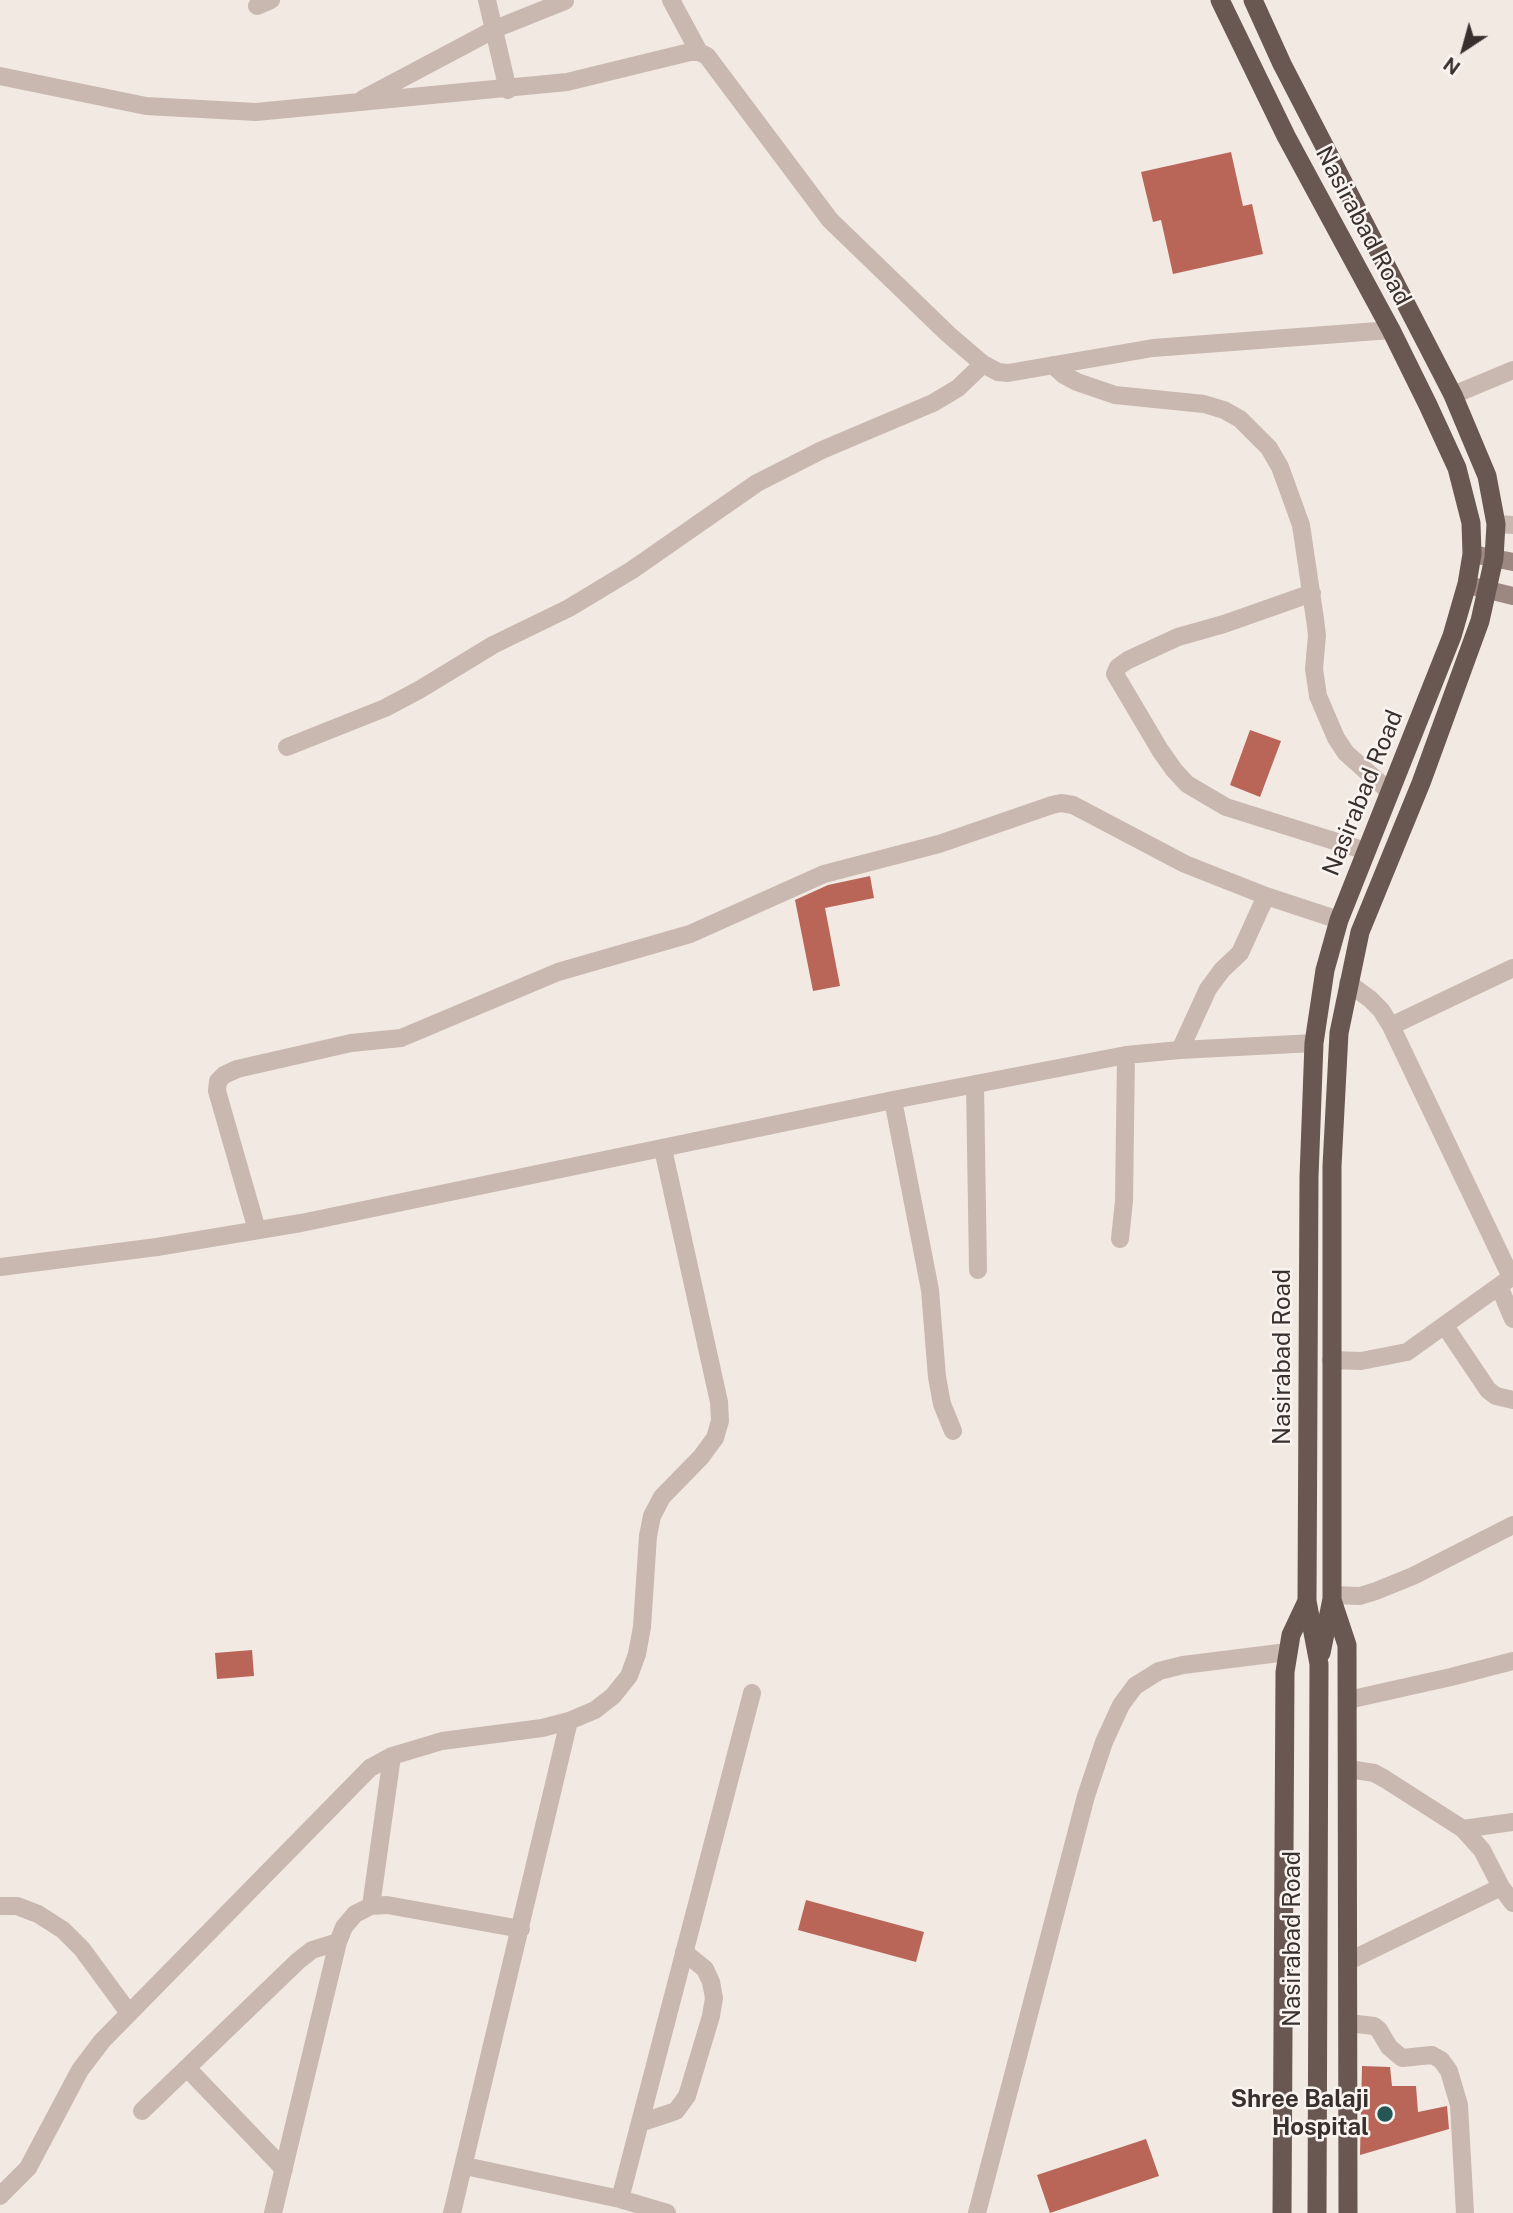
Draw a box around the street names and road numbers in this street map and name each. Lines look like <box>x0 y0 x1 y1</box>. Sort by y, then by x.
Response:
street label: Nasirabad Road <box>1309 142 1417 310</box>
street label: Nasirabad Road <box>1317 706 1409 880</box>
street label: Nasirabad Road <box>1269 1269 1297 1445</box>
street label: Nasirabad Road <box>1279 1851 1307 2027</box>

